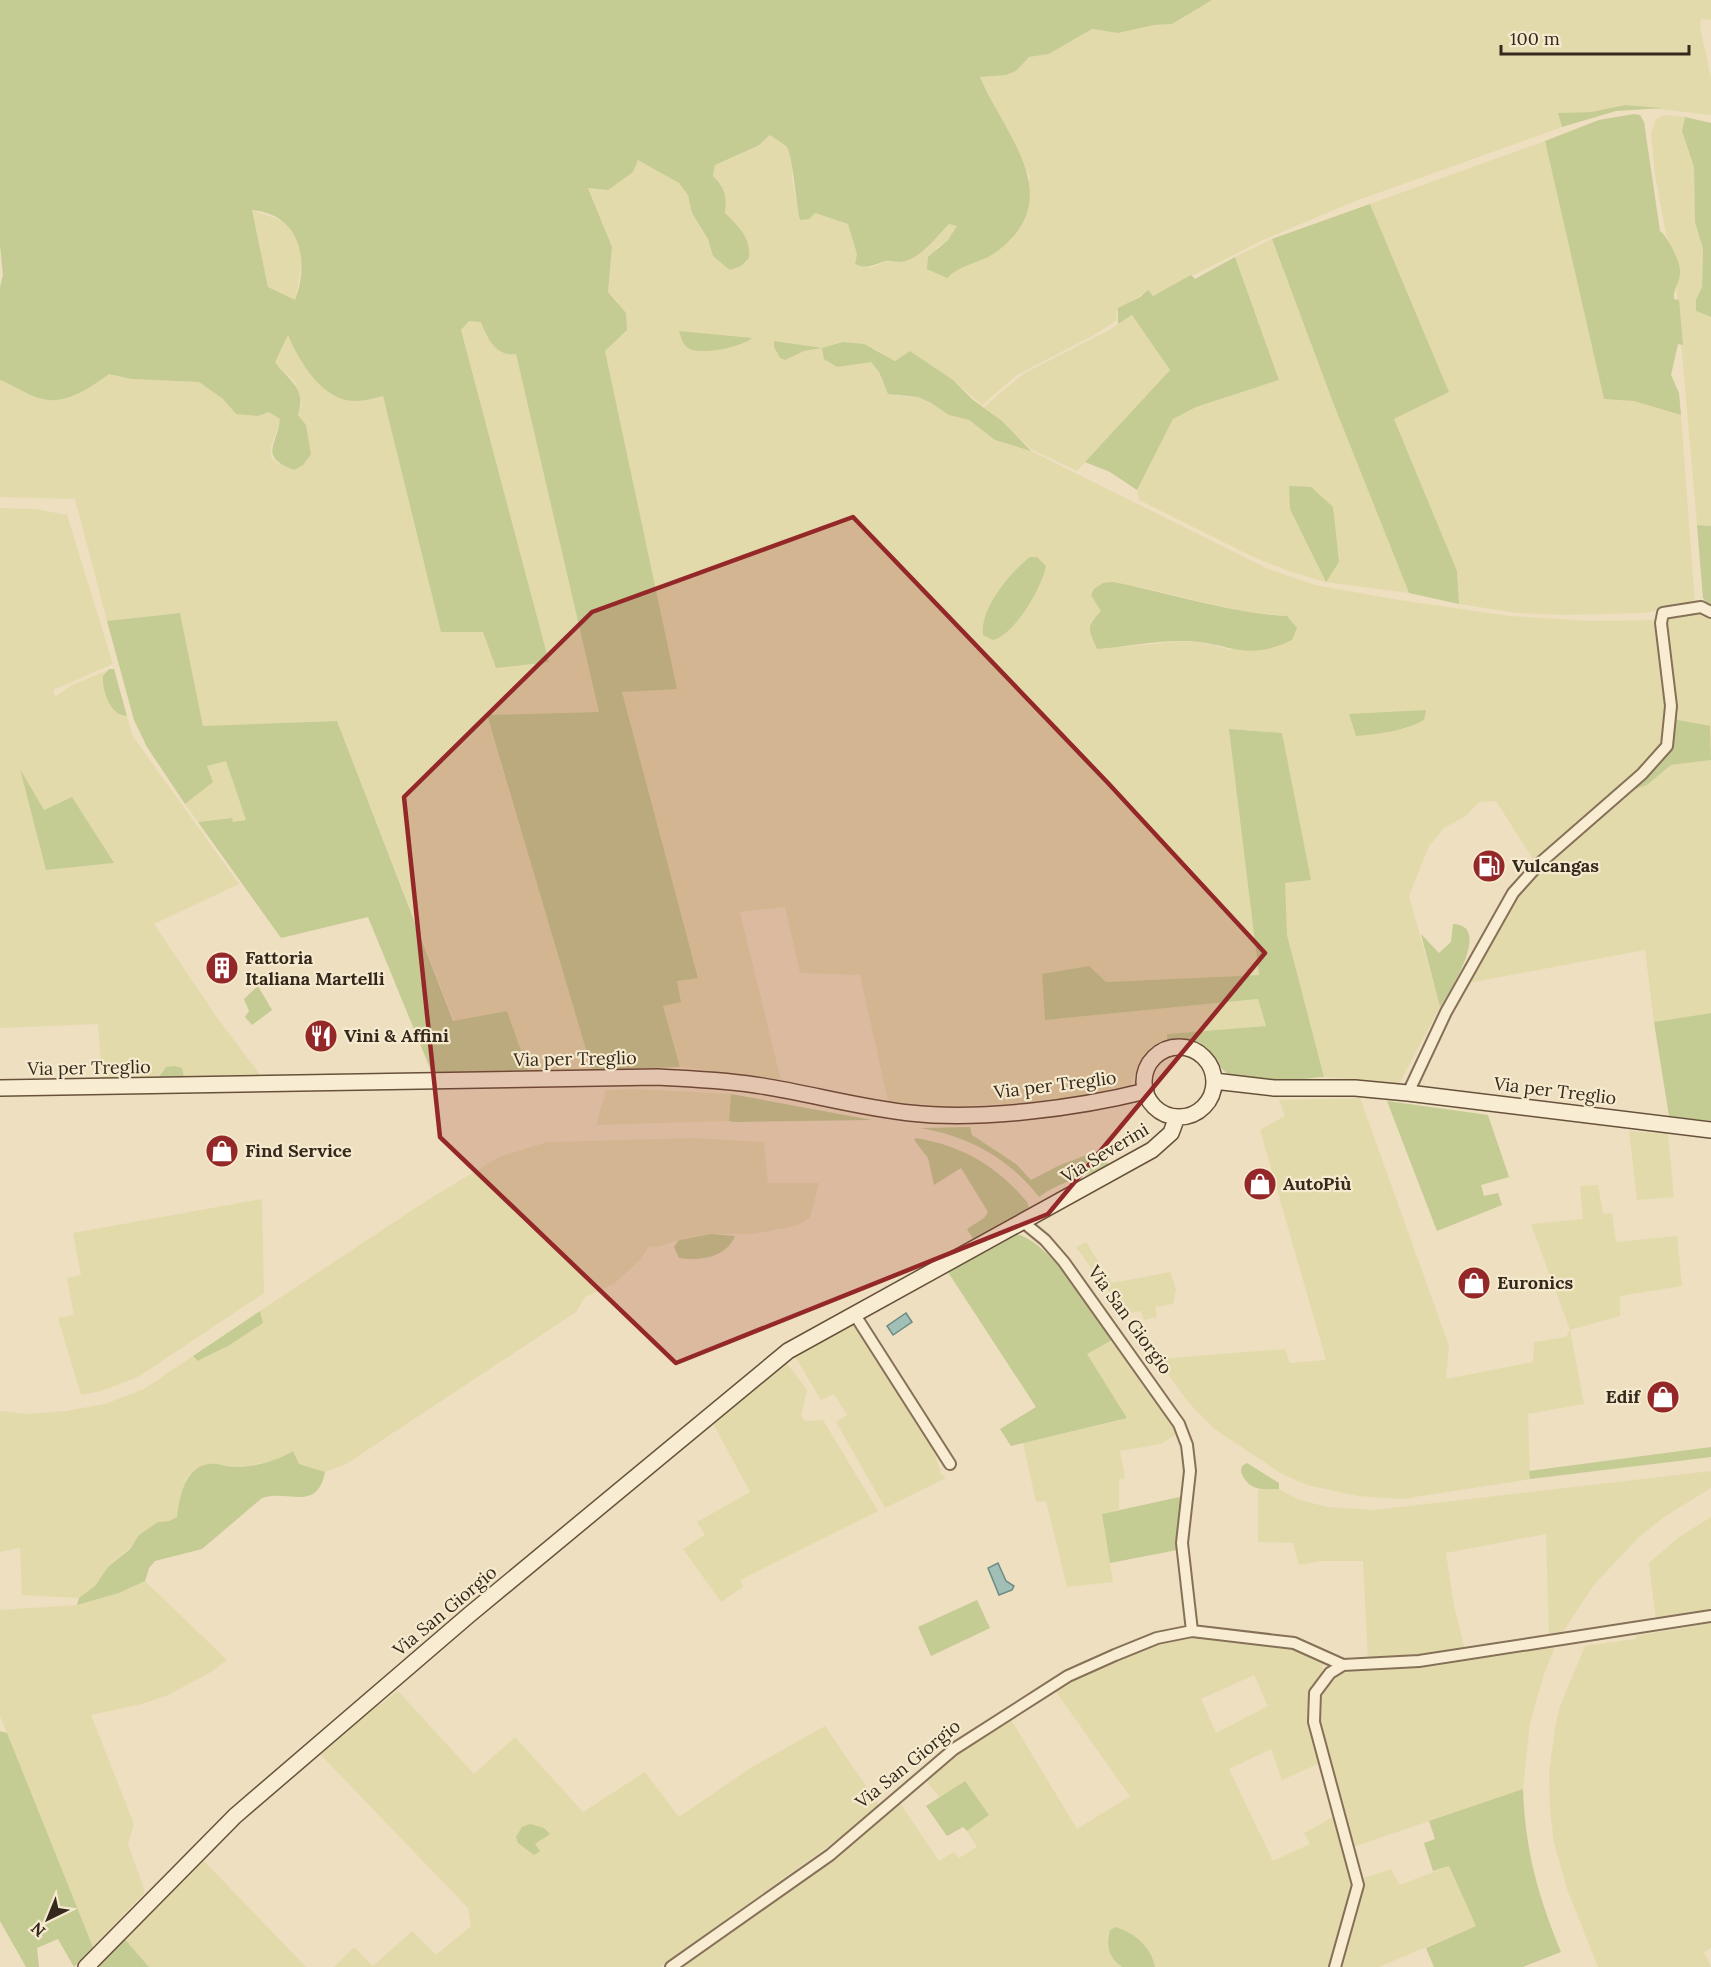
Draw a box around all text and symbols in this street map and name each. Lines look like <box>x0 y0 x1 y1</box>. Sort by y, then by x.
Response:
scale bar <box>1501 18 1688 56</box>
text: 100 m <box>1510 27 1560 50</box>
fuel station icon: Vulcangas <box>1471 848 1507 884</box>
place label: Vulcangas <box>1512 854 1599 877</box>
place label: Fattoria Italiana Martelli <box>245 946 385 990</box>
building icon: Fattoria Italiana Martelli <box>204 950 240 986</box>
restaurant icon: Vini & Affini <box>303 1018 339 1054</box>
place label: Vini & Affini <box>344 1024 449 1047</box>
street label: Via per Treglio <box>512 1046 637 1071</box>
street label: Via per Treglio <box>26 1055 151 1080</box>
street label: Via per Treglio <box>991 1066 1117 1104</box>
street label: Via per Treglio <box>1492 1071 1618 1109</box>
street label: Via Severini <box>1056 1117 1153 1188</box>
shop icon: Find Service <box>204 1133 240 1169</box>
place label: Find Service <box>245 1139 352 1162</box>
shop icon: AutoPiù <box>1242 1166 1278 1202</box>
place label: AutoPiù <box>1283 1172 1351 1195</box>
street label: Via San Giorgio <box>1083 1260 1178 1379</box>
shop icon: Euronics <box>1456 1265 1492 1301</box>
place label: Euronics <box>1497 1271 1574 1294</box>
shop icon: Edif <box>1645 1379 1681 1415</box>
place label: Edif <box>1606 1385 1641 1408</box>
street label: Via San Giorgio <box>387 1560 501 1661</box>
street label: Via San Giorgio <box>850 1714 965 1814</box>
north arrow <box>18 1889 78 1949</box>
text: N <box>26 1918 49 1942</box>

